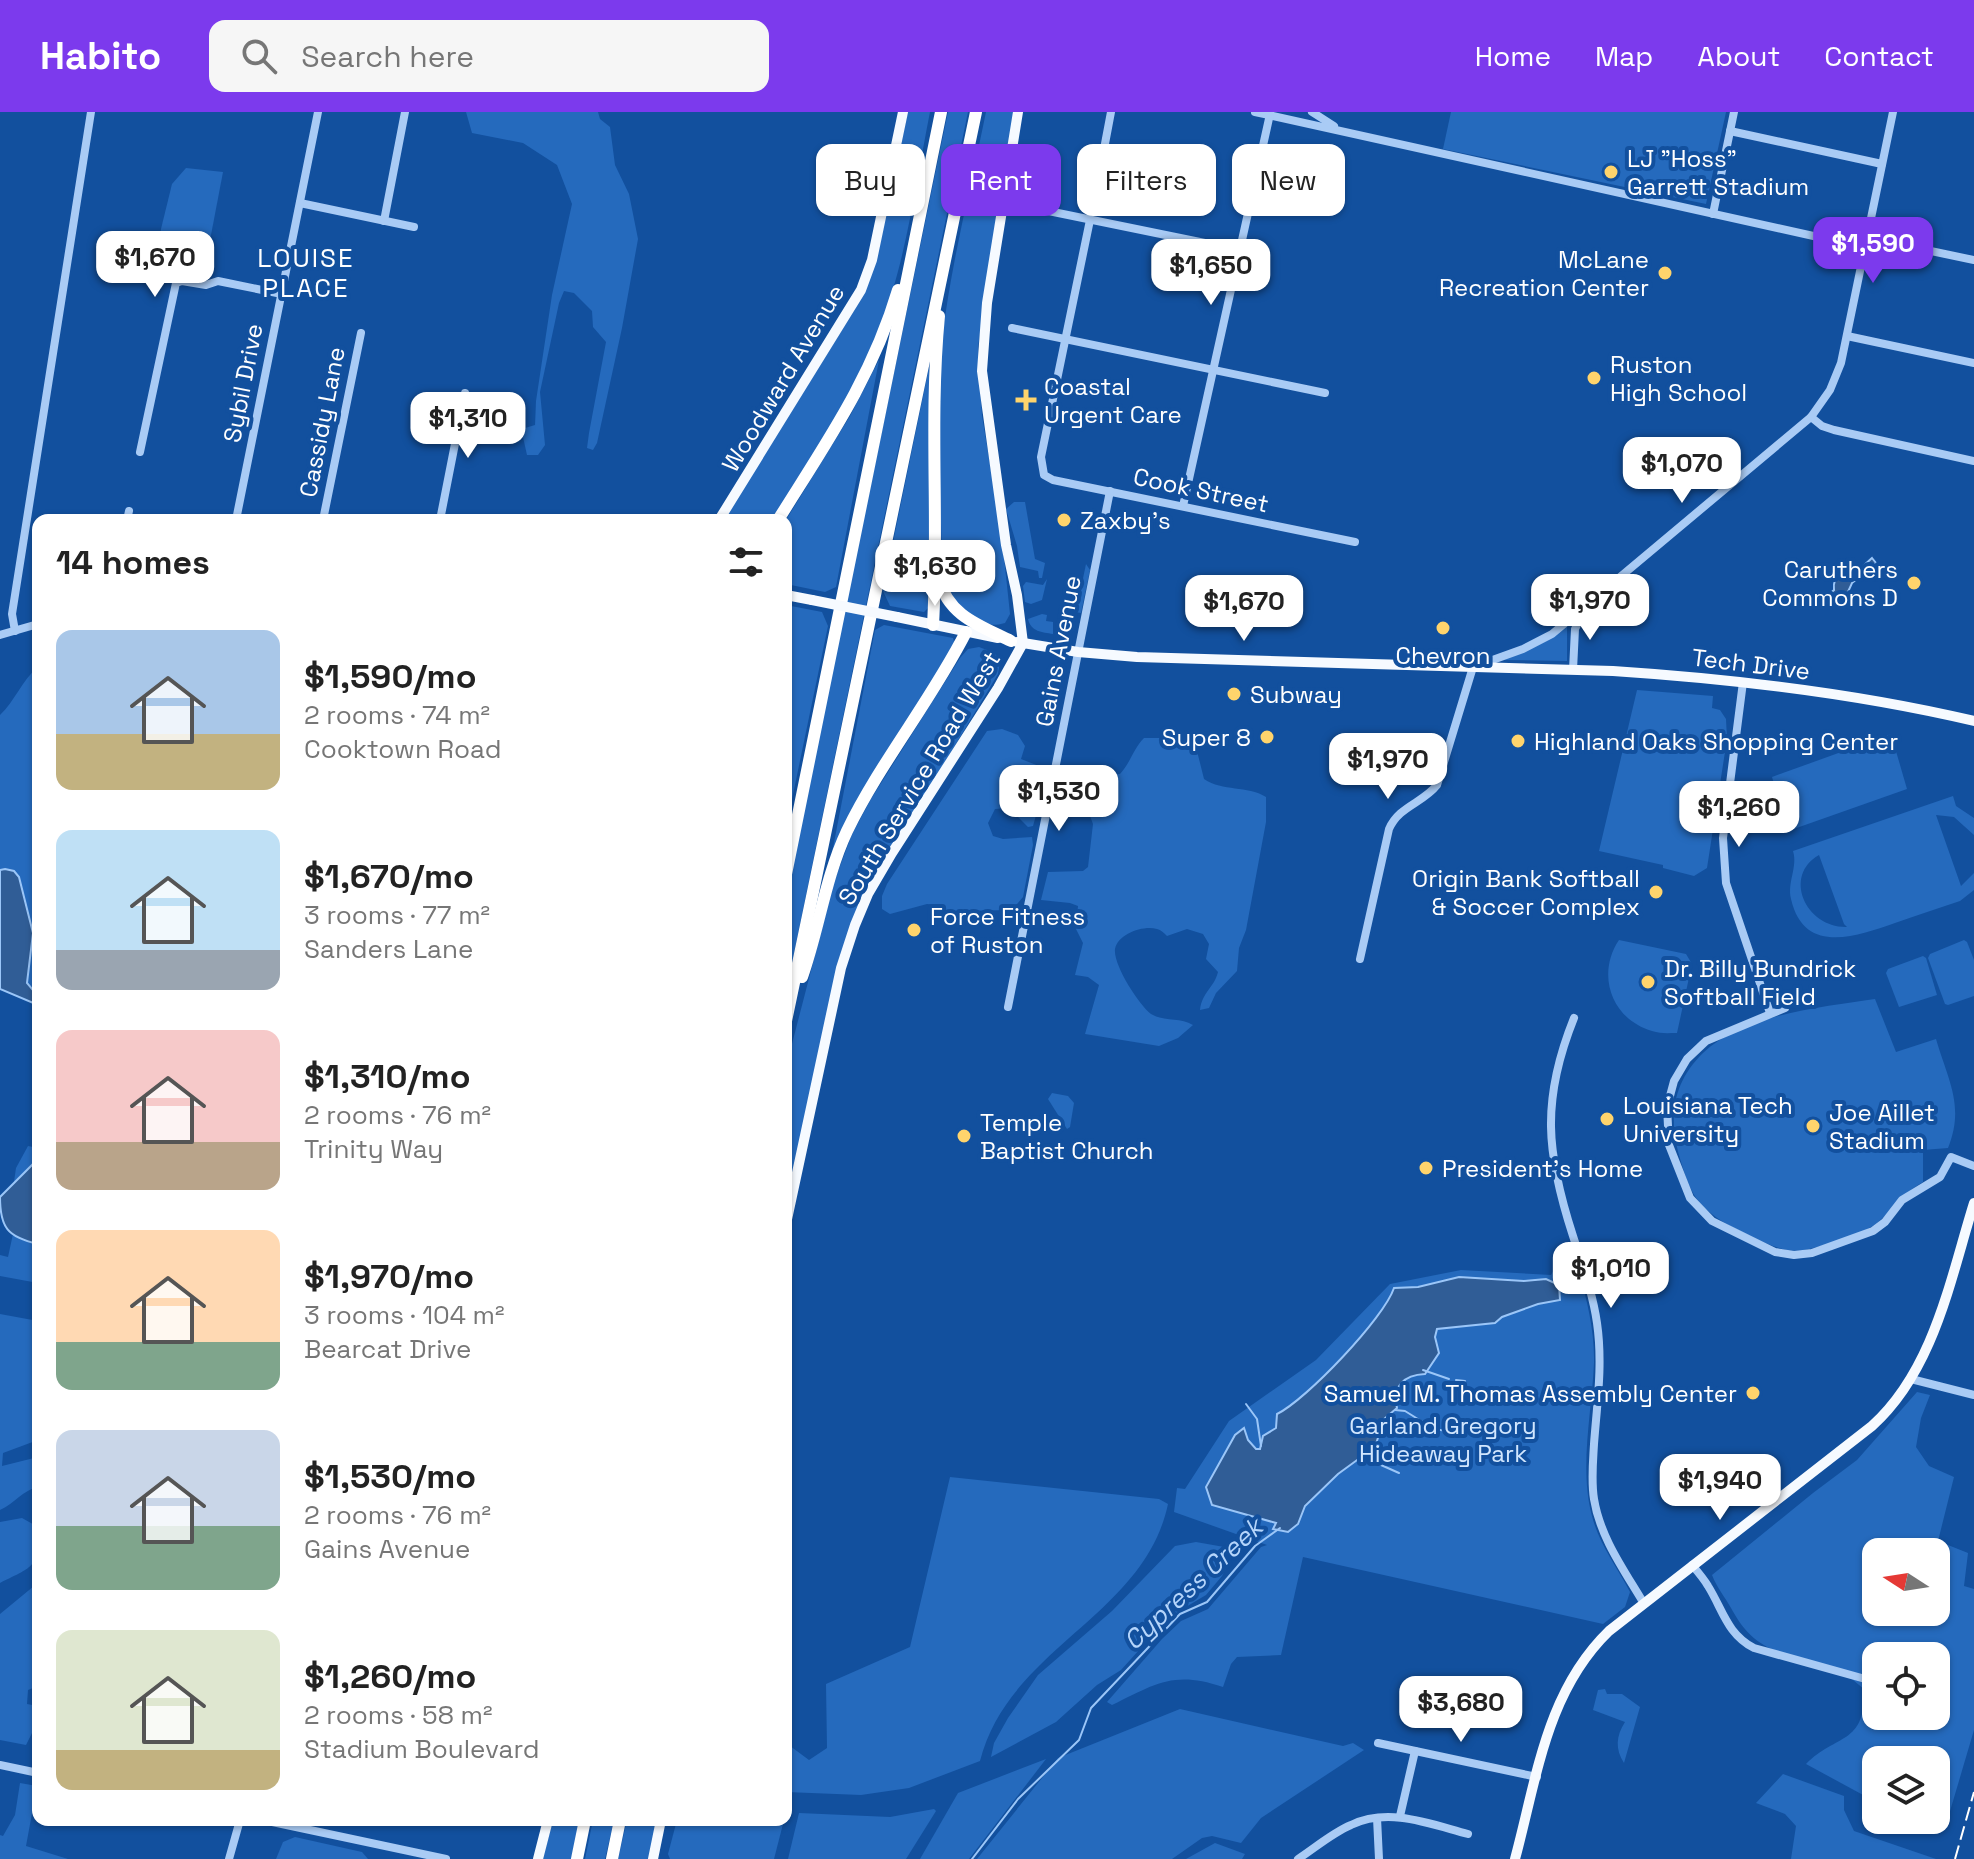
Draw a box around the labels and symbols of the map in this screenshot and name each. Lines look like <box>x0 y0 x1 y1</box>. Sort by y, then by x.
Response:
place label: LJ "Hoss" Garrett Stadium <box>1627 143 1809 202</box>
marker: LJ "Hoss" Garrett Stadium <box>1602 163 1620 181</box>
pin: $1,590 <box>1808 217 1938 285</box>
pin: $1,670 <box>90 231 220 299</box>
pin: $1,650 <box>1146 239 1276 307</box>
district label: LOUISE PLACE <box>257 241 355 305</box>
place label: McLane Recreation Center <box>1439 244 1649 303</box>
marker: McLane Recreation Center <box>1656 264 1674 282</box>
street label: Woodward Avenue <box>715 279 851 477</box>
street label: Sybil Drive <box>216 321 270 445</box>
street label: Cassidy Lane <box>292 344 352 500</box>
place label: Ruston High School <box>1610 349 1747 408</box>
marker: Ruston High School <box>1585 369 1603 387</box>
place label: Coastal Urgent Care <box>1044 371 1182 430</box>
marker: Coastal Urgent Care <box>1015 389 1037 411</box>
pin: $1,310 <box>403 392 533 460</box>
pin: $1,070 <box>1617 437 1747 505</box>
street label: Cook Street <box>1131 461 1271 519</box>
place label: Zaxby's <box>1080 505 1171 536</box>
marker: Zaxby's <box>1055 511 1073 529</box>
pin: $1,630 <box>870 540 1000 608</box>
place label: Caruthers Commons D <box>1762 554 1898 613</box>
street label: Gains Avenue <box>1028 573 1088 729</box>
pin: $1,970 <box>1525 574 1655 642</box>
marker: Caruthers Commons D <box>1905 574 1923 592</box>
pin: $1,670 <box>1179 575 1309 643</box>
marker: Chevron <box>1434 619 1452 637</box>
place label: Chevron <box>1396 640 1490 671</box>
street label: Tech Drive <box>1690 641 1812 687</box>
street label: South Service Road West <box>831 645 1007 911</box>
place label: Subway <box>1250 679 1342 710</box>
marker: Subway <box>1225 685 1243 703</box>
place label: Super 8 <box>1162 722 1251 753</box>
place label: Highland Oaks Shopping Center <box>1534 726 1898 757</box>
marker: Super 8 <box>1258 728 1276 746</box>
marker: Highland Oaks Shopping Center <box>1509 732 1527 750</box>
pin: $1,970 <box>1323 733 1453 801</box>
pin: $1,530 <box>994 765 1124 833</box>
pin: $1,260 <box>1674 781 1804 849</box>
place label: Origin Bank Softball & Soccer Complex <box>1412 863 1640 922</box>
marker: Origin Bank Softball & Soccer Complex <box>1647 883 1665 901</box>
place label: Force Fitness of Ruston <box>930 901 1085 960</box>
marker: Force Fitness of Ruston <box>905 921 923 939</box>
place label: Dr. Billy Bundrick Softball Field <box>1664 953 1856 1012</box>
marker: Dr. Billy Bundrick Softball Field <box>1639 973 1657 991</box>
place label: Louisiana Tech University <box>1623 1090 1793 1149</box>
place label: Joe Aillet Stadium <box>1829 1097 1935 1156</box>
place label: Temple Baptist Church <box>980 1107 1153 1166</box>
marker: Louisiana Tech University <box>1598 1110 1616 1128</box>
marker: Joe Aillet Stadium <box>1804 1117 1822 1135</box>
marker: Temple Baptist Church <box>955 1127 973 1145</box>
place label: President's Home <box>1442 1153 1643 1184</box>
marker: President's Home <box>1417 1159 1435 1177</box>
pin: $1,010 <box>1546 1242 1676 1310</box>
place label: Samuel M. Thomas Assembly Center <box>1324 1378 1737 1409</box>
marker: Samuel M. Thomas Assembly Center <box>1744 1384 1762 1402</box>
park label: Garland Gregory Hideaway Park <box>1349 1410 1537 1469</box>
pin: $1,940 <box>1655 1454 1785 1522</box>
water label: Cypress Creek <box>1116 1508 1272 1657</box>
north arrow <box>1862 1538 1950 1626</box>
pin: $3,680 <box>1396 1676 1526 1744</box>

